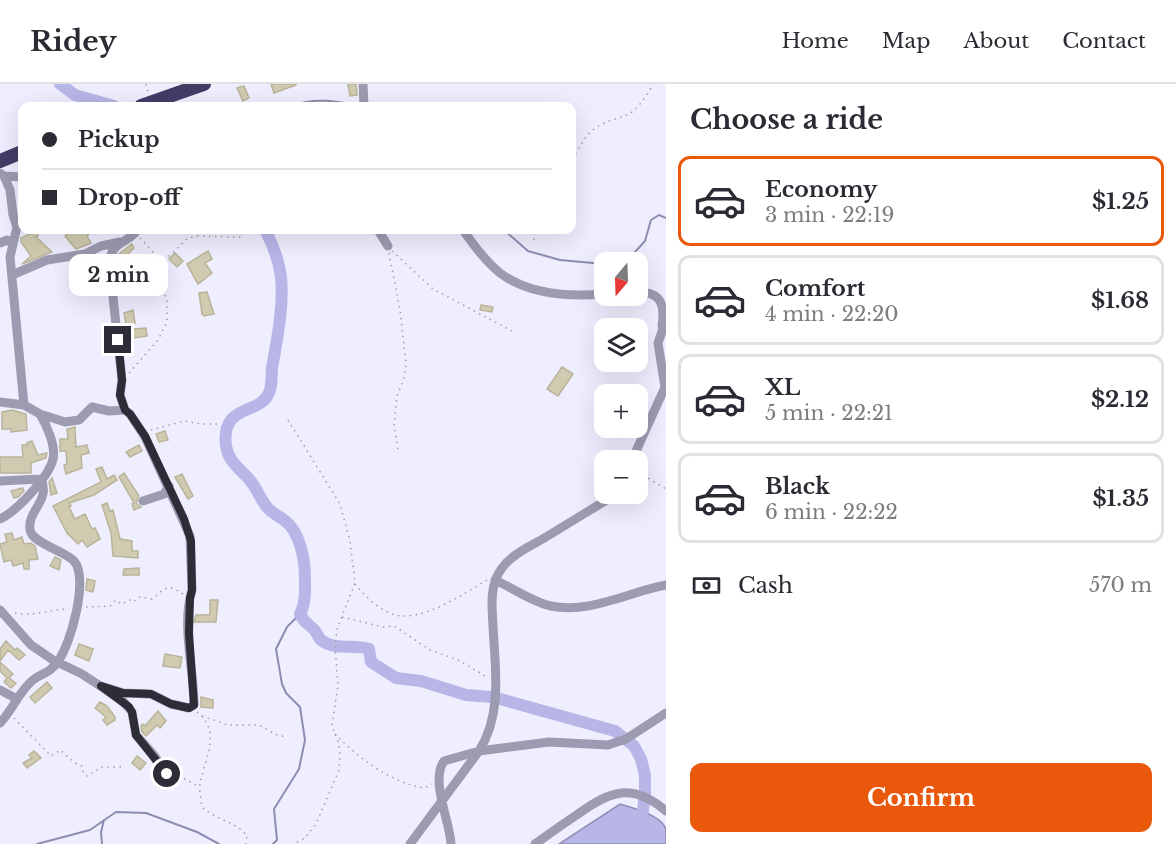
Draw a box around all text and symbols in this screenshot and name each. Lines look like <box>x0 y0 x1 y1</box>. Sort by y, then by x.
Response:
text: Ridey <box>30 24 116 59</box>
text: Home <box>782 28 849 54</box>
text: Map <box>882 28 930 54</box>
text: About <box>963 28 1029 54</box>
text: Contact <box>1062 28 1146 54</box>
text: Choose a ride <box>690 103 883 136</box>
text: Pickup <box>78 126 160 153</box>
icon: car <box>693 174 747 228</box>
text: Economy <box>765 176 877 203</box>
text: Drop-off <box>78 184 180 211</box>
text: $1.25 <box>1092 188 1149 215</box>
text: 3 min · 22:19 <box>765 203 894 227</box>
north arrow <box>594 252 648 306</box>
map controls <box>594 252 648 504</box>
callout: 2 min <box>68 253 168 295</box>
text: 2 min <box>87 263 150 287</box>
icon: car <box>693 273 747 327</box>
text: Comfort <box>765 275 865 302</box>
text: $1.68 <box>1091 287 1149 314</box>
text: 4 min · 22:20 <box>765 302 899 326</box>
button: layers <box>594 318 648 372</box>
route end <box>104 326 131 353</box>
icon: car <box>693 372 747 426</box>
text: XL <box>765 374 800 401</box>
button: + <box>594 384 648 438</box>
text: $2.12 <box>1091 386 1149 413</box>
text: 5 min · 22:21 <box>765 401 893 425</box>
button: − <box>594 450 648 504</box>
icon: car <box>693 471 747 525</box>
text: Black <box>765 473 830 500</box>
text: $1.35 <box>1092 485 1149 512</box>
text: 6 min · 22:22 <box>765 500 898 524</box>
icon: cash <box>690 569 723 602</box>
text: Cash <box>738 572 793 599</box>
text: 570 m <box>1089 573 1152 597</box>
route start <box>153 760 180 787</box>
button: Confirm <box>690 763 1152 832</box>

